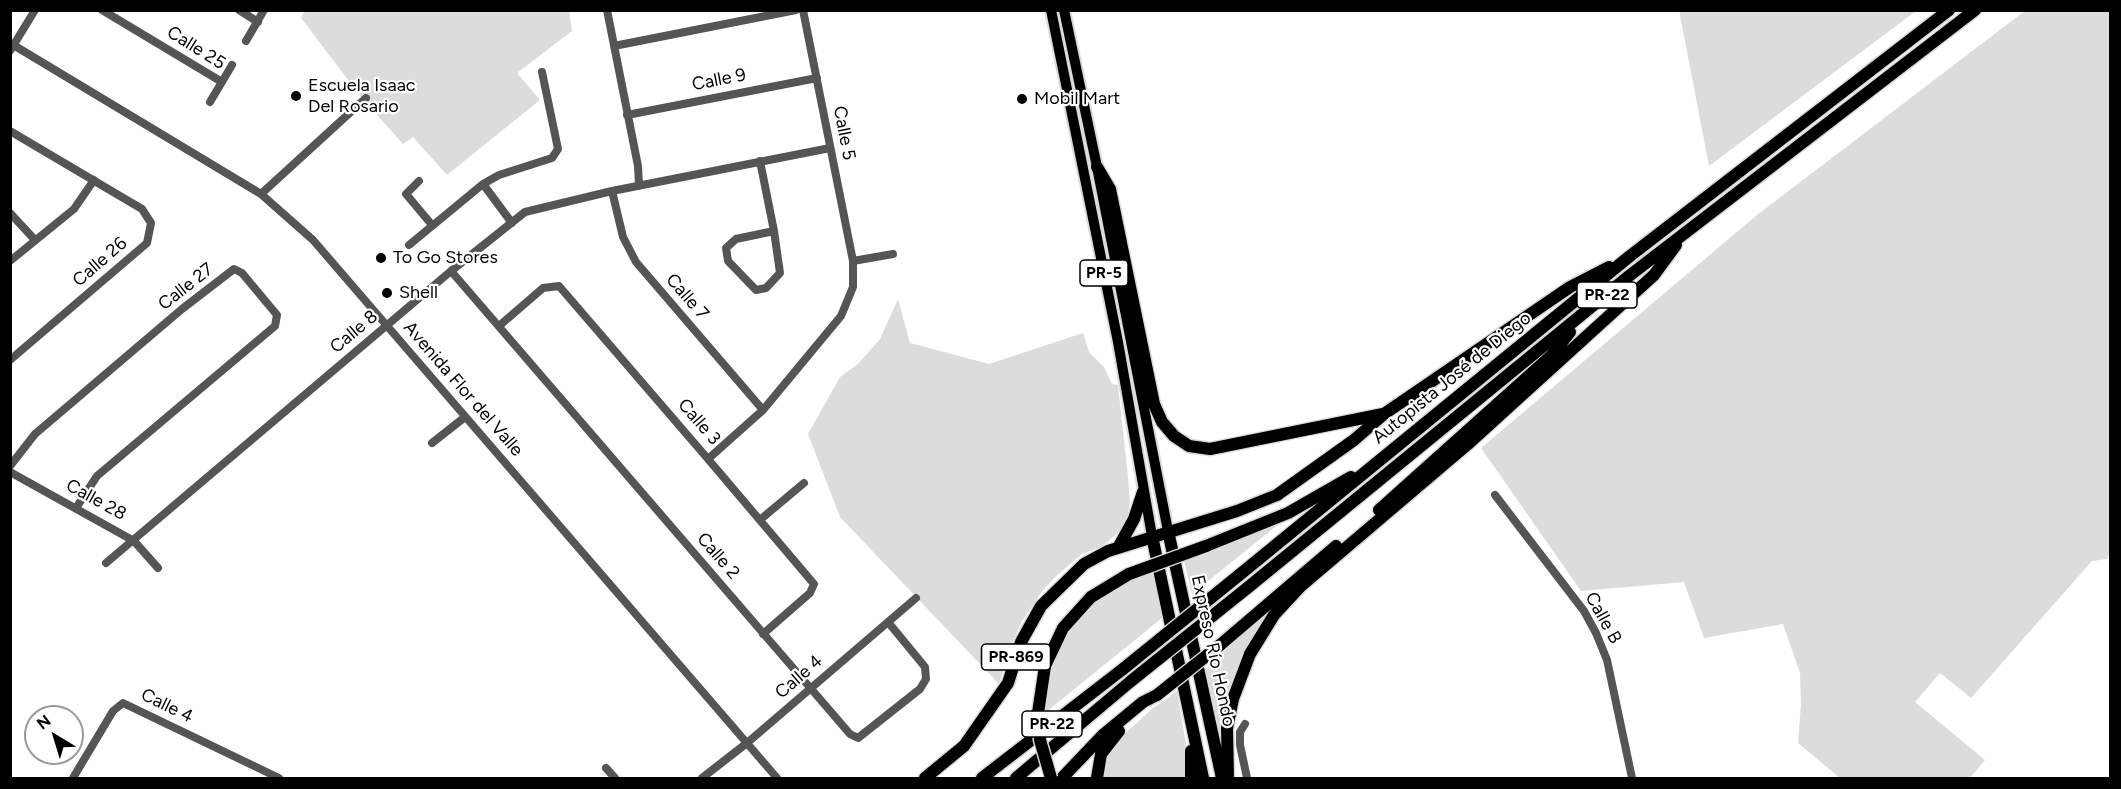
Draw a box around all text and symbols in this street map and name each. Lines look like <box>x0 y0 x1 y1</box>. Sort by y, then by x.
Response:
street label: Calle 25 <box>163 22 229 74</box>
street label: Calle 9 <box>690 64 748 96</box>
place label: Escuela Isaac Del Rosario <box>308 75 416 118</box>
place label: Mobil Mart <box>1034 88 1120 110</box>
marker: Escuela Isaac Del Rosario <box>289 89 303 103</box>
marker: Mobil Mart <box>1015 92 1029 106</box>
street label: Calle 5 <box>828 104 860 162</box>
street label: Calle 26 <box>69 233 131 291</box>
place label: To Go Stores <box>393 247 498 269</box>
marker: To Go Stores <box>374 251 388 265</box>
street label: Calle 27 <box>154 259 218 315</box>
road number: PR-5 <box>1080 260 1128 286</box>
street label: Calle 7 <box>661 270 713 324</box>
place label: Shell <box>399 282 438 304</box>
road number: PR-22 <box>1577 282 1637 308</box>
marker: Shell <box>380 286 394 300</box>
street label: Calle 8 <box>326 306 382 358</box>
street label: Autopista José de Diego <box>1368 307 1536 449</box>
street label: Avenida Flor del Valle <box>399 317 527 461</box>
street label: Calle 3 <box>673 394 725 450</box>
street label: Calle 28 <box>62 475 130 525</box>
street label: Calle 2 <box>692 528 744 584</box>
street label: Expreso Río Hondo <box>1186 573 1240 729</box>
street label: Calle B <box>1580 589 1626 647</box>
road number: PR-869 <box>982 644 1050 670</box>
street label: Calle 4 <box>771 651 827 703</box>
street label: Calle 4 <box>137 684 197 728</box>
north arrow <box>24 705 84 765</box>
text: N <box>33 711 55 733</box>
road number: PR-22 <box>1022 711 1082 737</box>

